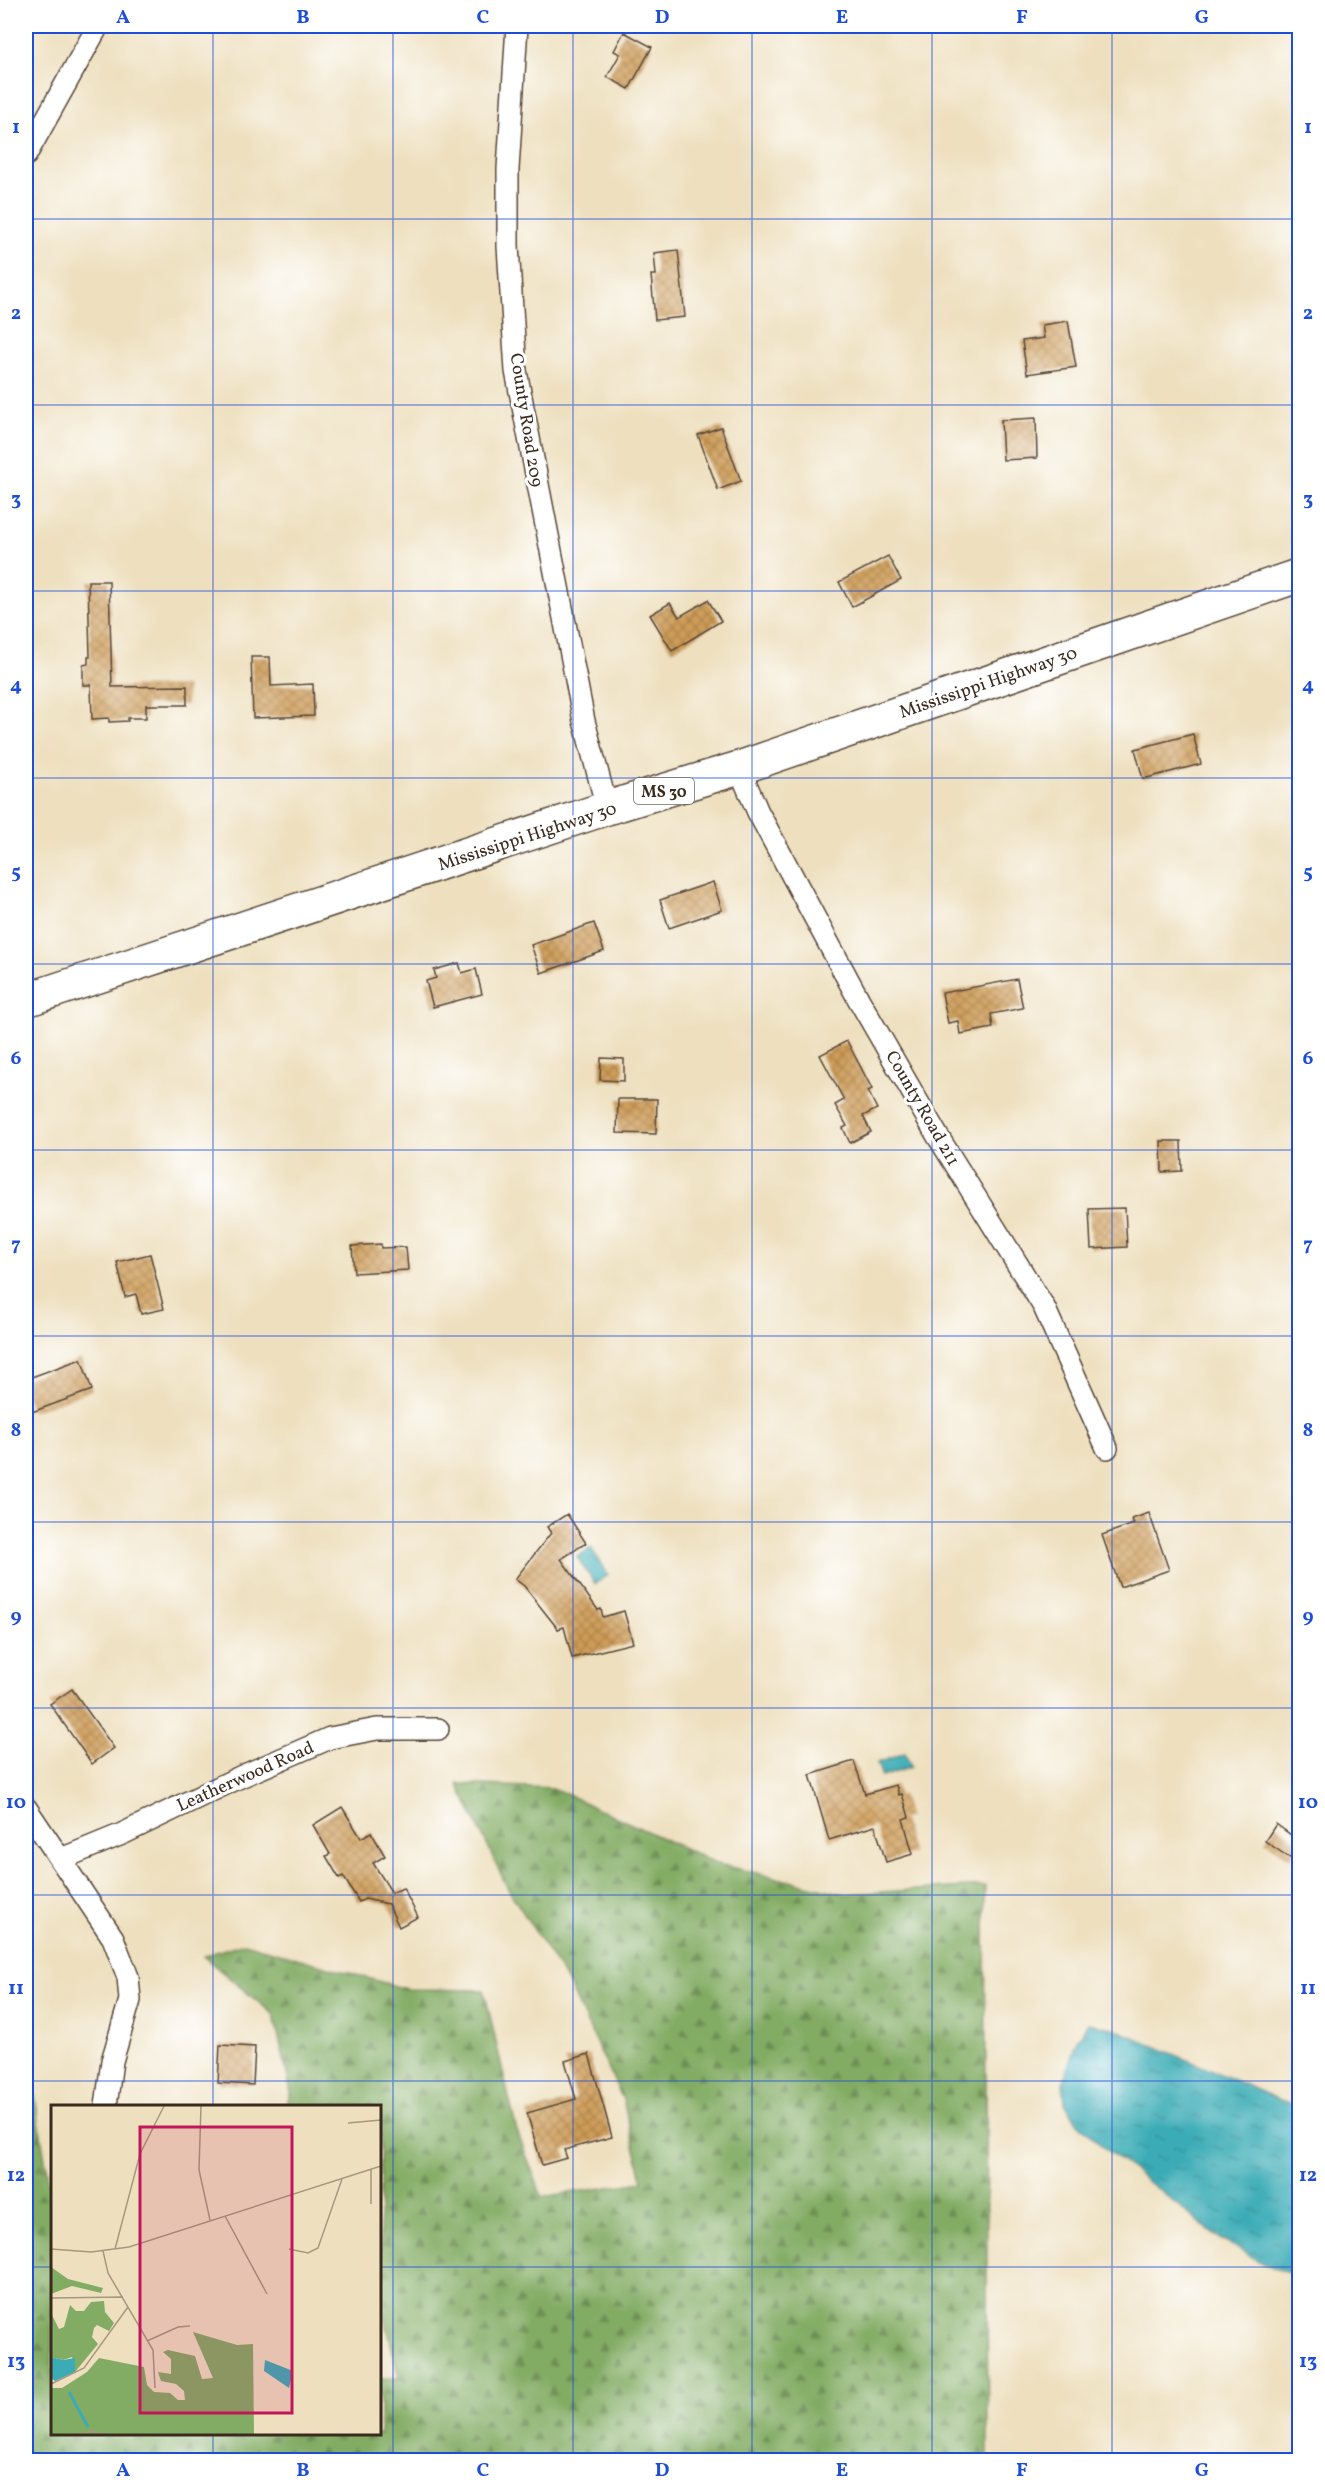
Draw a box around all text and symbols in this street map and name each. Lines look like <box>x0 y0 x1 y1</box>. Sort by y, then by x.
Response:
text: A <box>116 4 130 32</box>
text: B <box>296 4 310 32</box>
text: C <box>477 4 490 32</box>
text: D <box>655 4 669 32</box>
text: E <box>836 4 848 32</box>
text: F <box>1016 4 1028 32</box>
text: G <box>1195 4 1209 32</box>
text: 1 <box>12 114 20 142</box>
text: 1 <box>1304 114 1312 142</box>
text: 2 <box>11 300 21 328</box>
text: 2 <box>1303 300 1313 328</box>
street label: County Road 209 <box>503 351 548 489</box>
text: 3 <box>11 486 21 514</box>
text: 3 <box>1303 486 1313 514</box>
street label: Mississippi Highway 30 <box>896 641 1081 726</box>
text: 4 <box>10 672 22 700</box>
text: 4 <box>1302 672 1314 700</box>
road number: MS 30 <box>634 778 694 804</box>
street label: Mississippi Highway 30 <box>435 797 620 878</box>
text: 5 <box>11 859 21 887</box>
text: 5 <box>1303 859 1313 887</box>
text: 6 <box>11 1045 22 1073</box>
text: 6 <box>1303 1045 1314 1073</box>
street label: County Road 211 <box>879 1047 965 1171</box>
text: 7 <box>11 1231 21 1259</box>
text: 7 <box>1303 1231 1313 1259</box>
text: 8 <box>11 1417 21 1445</box>
text: 8 <box>1303 1417 1313 1445</box>
text: 9 <box>10 1603 22 1631</box>
text: 9 <box>1302 1603 1314 1631</box>
street label: Leatherwood Road <box>173 1736 318 1819</box>
text: 10 <box>6 1789 26 1817</box>
text: 10 <box>1298 1789 1318 1817</box>
text: 11 <box>8 1975 24 2003</box>
text: 11 <box>1300 1975 1316 2003</box>
inset map <box>51 2105 381 2435</box>
text: 12 <box>7 2162 25 2190</box>
text: 12 <box>1299 2162 1317 2190</box>
text: 13 <box>7 2348 25 2376</box>
text: 13 <box>1299 2348 1317 2376</box>
text: A <box>116 2457 130 2485</box>
text: B <box>296 2457 310 2485</box>
text: C <box>477 2457 490 2485</box>
text: D <box>655 2457 669 2485</box>
text: E <box>836 2457 848 2485</box>
text: F <box>1016 2457 1028 2485</box>
text: G <box>1195 2457 1209 2485</box>

